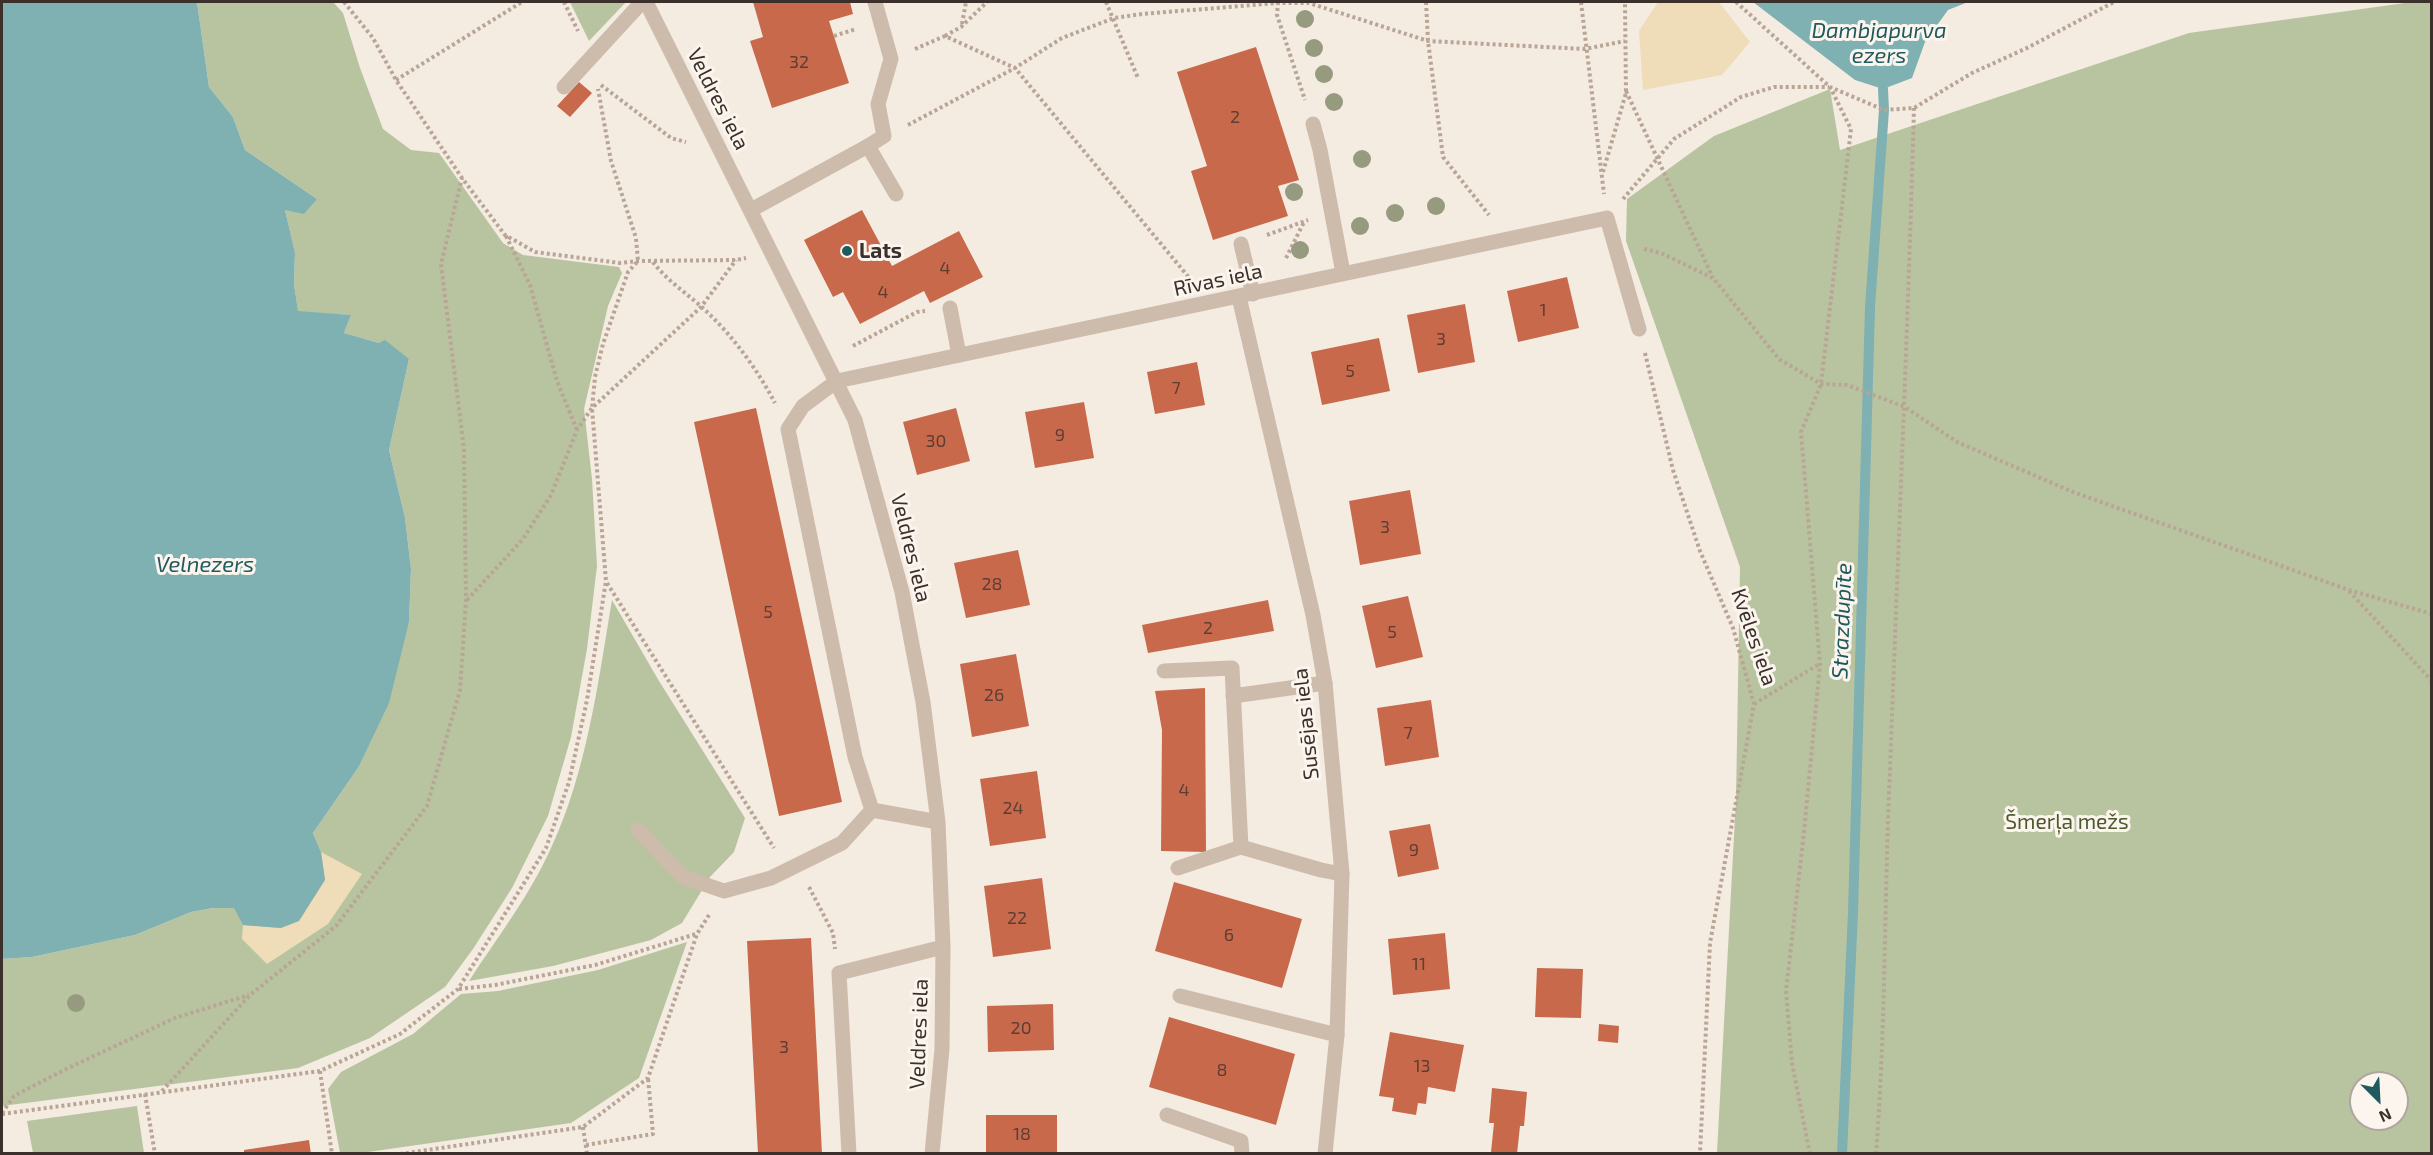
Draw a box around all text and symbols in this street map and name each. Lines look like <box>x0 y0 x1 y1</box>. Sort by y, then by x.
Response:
water label: Dambjapurva ezers <box>1811 18 1947 70</box>
street label: Veldres iela <box>682 44 754 154</box>
house number: 32 <box>789 51 809 73</box>
house number: 2 <box>1230 106 1240 128</box>
place label: Lats <box>859 238 902 264</box>
marker: Lats <box>840 244 854 258</box>
house number: 4 <box>939 257 951 279</box>
street label: Rīvas iela <box>1171 258 1265 302</box>
house number: 4 <box>877 281 889 303</box>
house number: 1 <box>1539 299 1547 321</box>
house number: 3 <box>1436 328 1446 350</box>
house number: 5 <box>1345 360 1355 382</box>
house number: 7 <box>1171 377 1181 399</box>
house number: 9 <box>1055 424 1065 446</box>
house number: 30 <box>926 430 946 452</box>
street label: Veldres iela <box>885 491 937 605</box>
house number: 3 <box>1380 516 1390 538</box>
water label: Velnezers <box>156 552 254 578</box>
water label: Strazdupīte <box>1827 563 1857 679</box>
house number: 28 <box>981 573 1003 595</box>
street label: Kvēles iela <box>1726 585 1782 689</box>
house number: 5 <box>763 601 773 623</box>
house number: 2 <box>1203 617 1213 639</box>
house number: 5 <box>1387 621 1397 643</box>
street label: Susējas iela <box>1288 667 1324 781</box>
house number: 26 <box>984 684 1004 706</box>
house number: 7 <box>1403 722 1413 744</box>
house number: 4 <box>1178 779 1190 801</box>
house number: 24 <box>1002 797 1024 819</box>
park label: Šmerļa mežs <box>2005 809 2129 835</box>
house number: 9 <box>1409 839 1419 861</box>
house number: 22 <box>1007 907 1027 929</box>
house number: 6 <box>1224 924 1234 946</box>
house number: 11 <box>1412 953 1426 975</box>
street label: Veldres iela <box>904 978 934 1090</box>
house number: 20 <box>1011 1017 1031 1039</box>
house number: 3 <box>779 1036 789 1058</box>
house number: 13 <box>1413 1055 1431 1077</box>
house number: 8 <box>1217 1059 1227 1081</box>
north arrow <box>2349 1071 2409 1131</box>
text: N <box>2377 1105 2395 1127</box>
house number: 18 <box>1013 1123 1031 1145</box>

